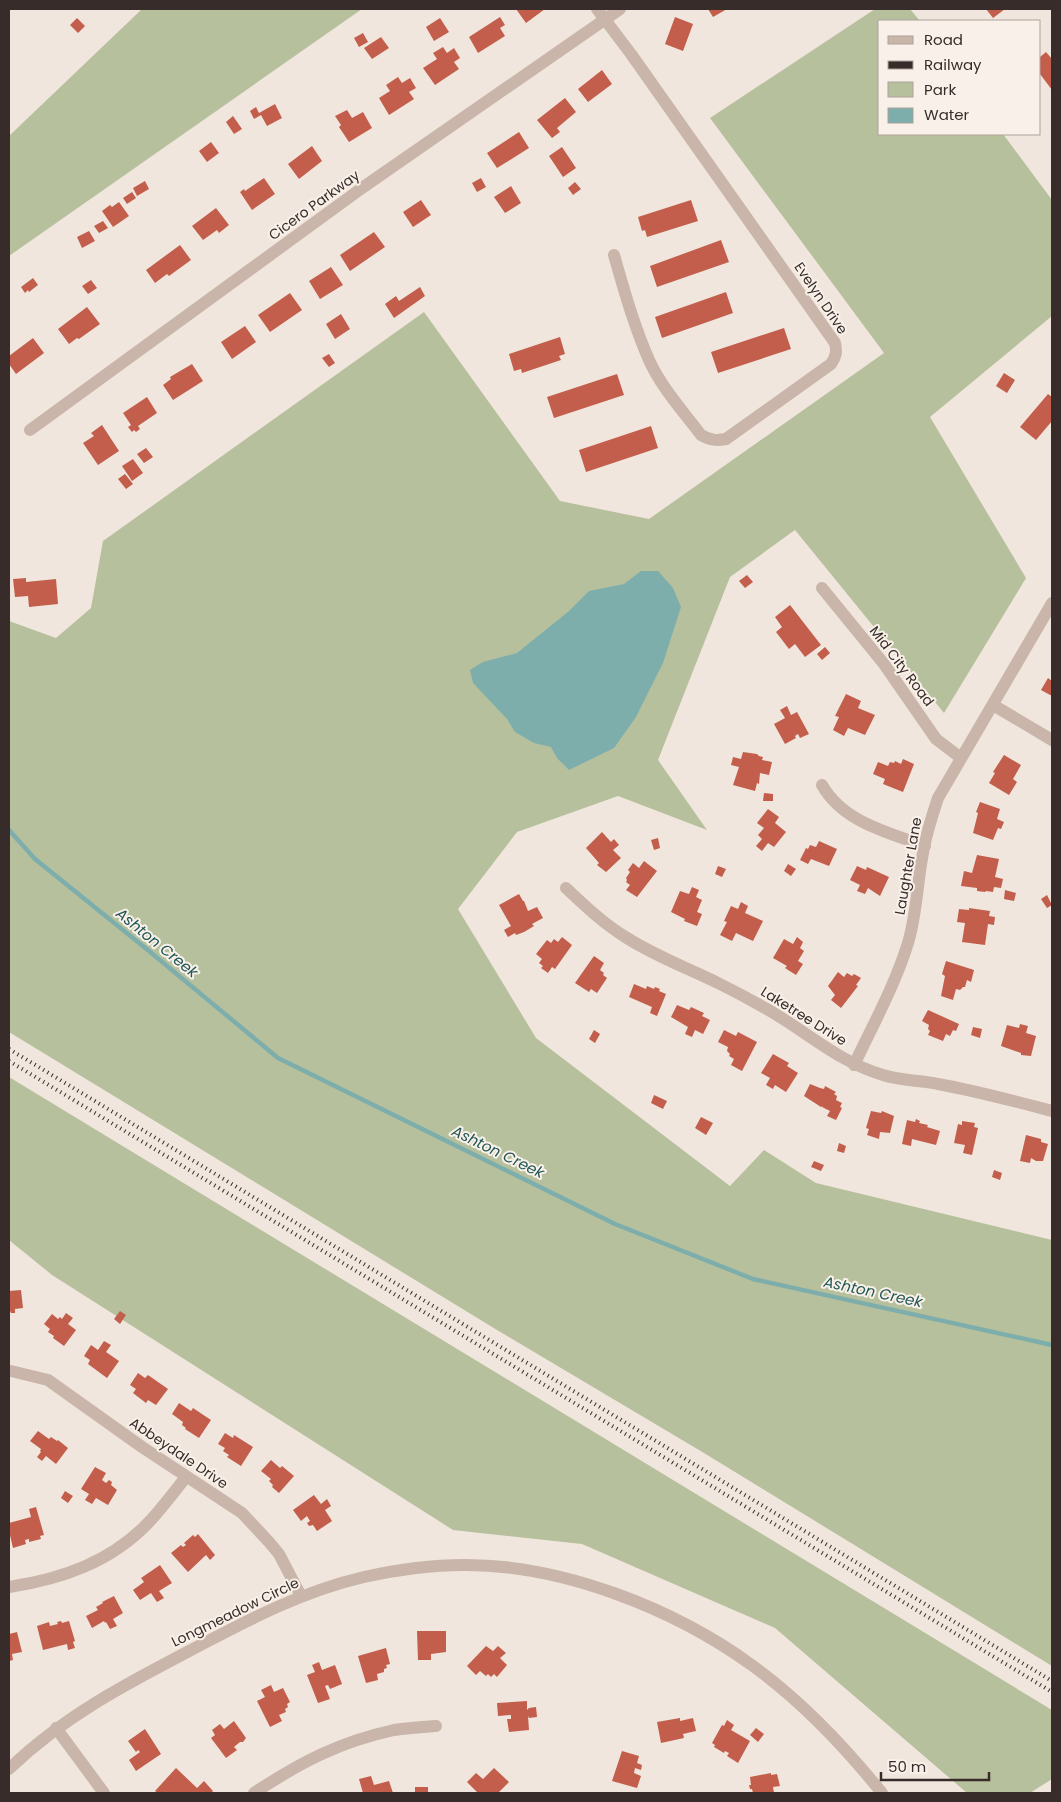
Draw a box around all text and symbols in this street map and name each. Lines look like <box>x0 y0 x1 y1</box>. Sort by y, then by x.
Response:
legend <box>878 20 1041 135</box>
text: Road <box>924 29 963 50</box>
text: Railway <box>924 54 982 75</box>
text: Park <box>924 79 956 100</box>
text: Water <box>924 104 970 125</box>
street label: Cicero Parkway <box>264 165 364 245</box>
street label: Evelyn Drive <box>790 258 853 338</box>
street label: Mid City Road <box>865 622 939 710</box>
street label: Laughter Lane <box>890 815 926 916</box>
water label: Ashton Creek <box>111 902 204 983</box>
street label: Laketree Drive <box>757 982 851 1051</box>
water label: Ashton Creek <box>448 1120 549 1184</box>
water label: Ashton Creek <box>821 1271 926 1312</box>
street label: Abbeydale Drive <box>126 1413 232 1494</box>
street label: Longmeadow Circle <box>168 1572 302 1652</box>
scale bar <box>881 1750 988 1782</box>
text: 50 m <box>888 1756 926 1777</box>

